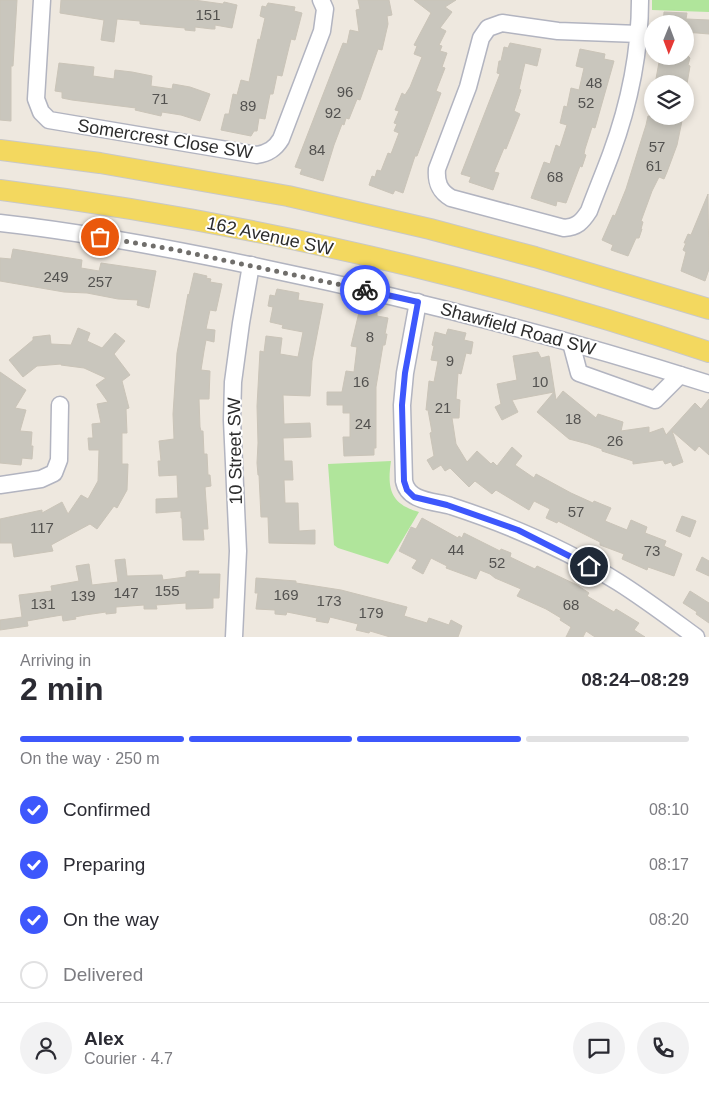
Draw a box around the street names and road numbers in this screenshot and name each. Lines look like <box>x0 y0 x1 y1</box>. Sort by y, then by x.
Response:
street label: Somercrest Close SW <box>76 115 254 163</box>
street label: 162 Avenue SW <box>205 213 335 259</box>
street label: Shawfield Road SW <box>438 299 598 359</box>
street label: 10 Street SW <box>224 397 246 505</box>

